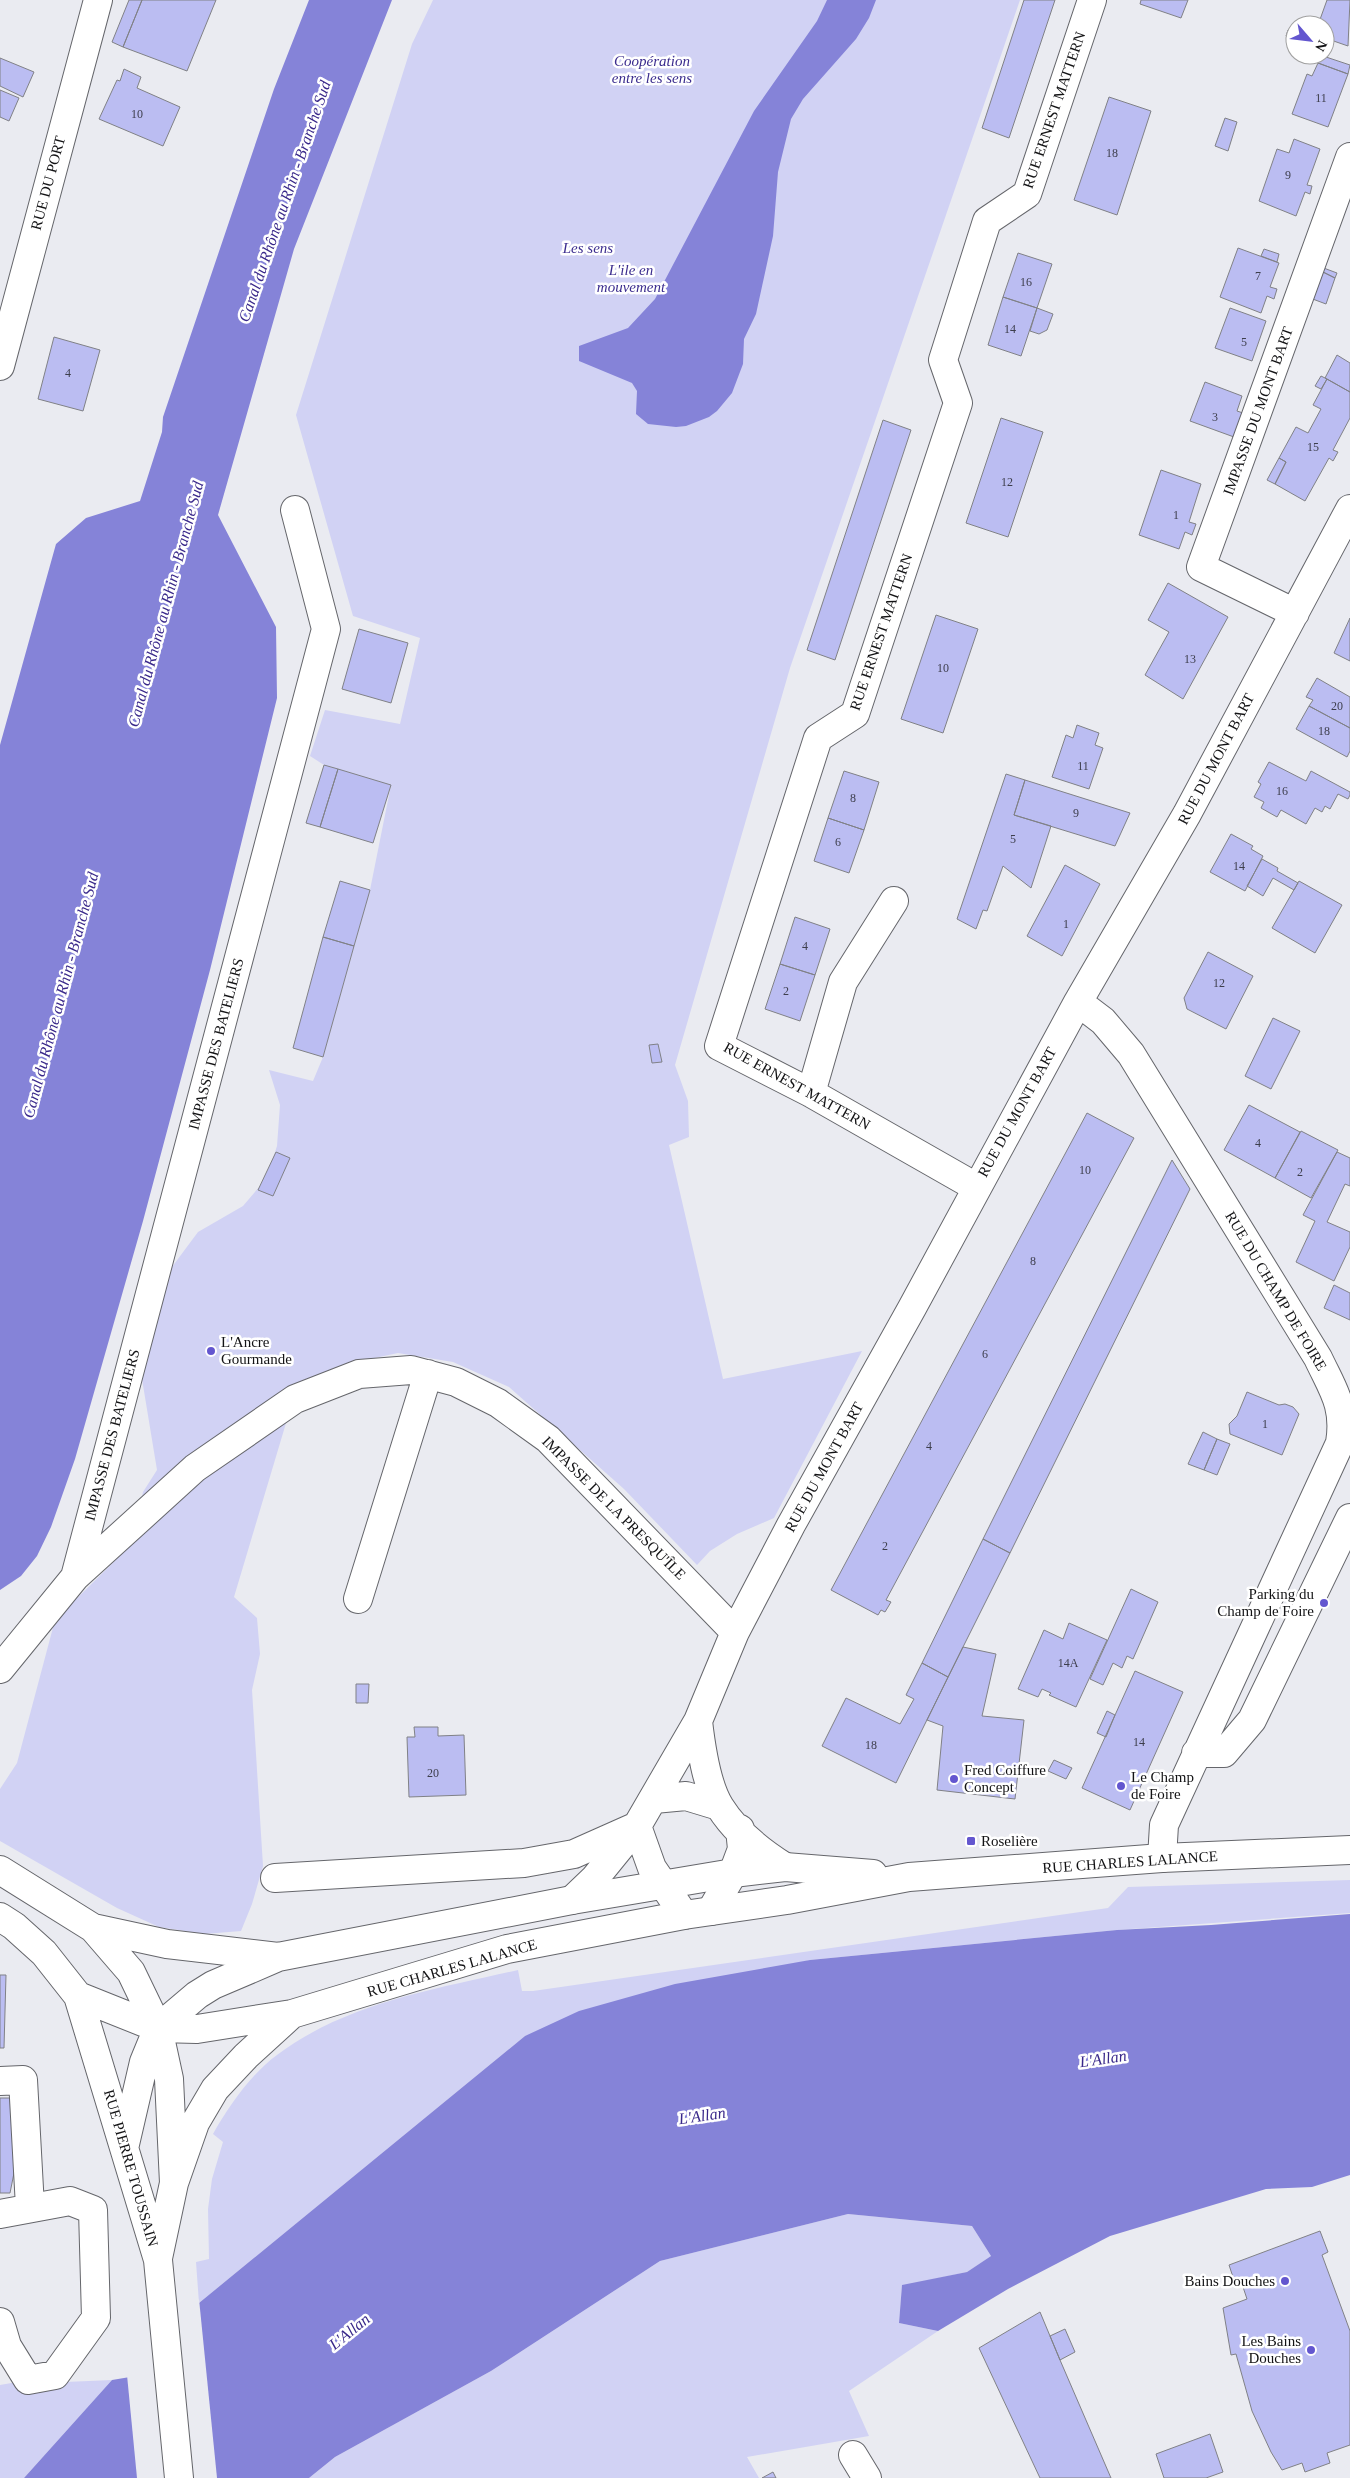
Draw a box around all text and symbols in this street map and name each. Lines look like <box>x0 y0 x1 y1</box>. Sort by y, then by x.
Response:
north arrow <box>1285 15 1335 65</box>
street label: RUE ERNEST MATTERN <box>1020 29 1088 190</box>
text: N <box>1312 38 1330 54</box>
park label: Coopération entre les sens <box>612 53 692 86</box>
water label: Canal du Rhône au Rhin - Branche Sud <box>235 77 334 324</box>
house number: 11 <box>1315 91 1327 105</box>
house number: 10 <box>131 107 143 121</box>
street label: RUE DU PORT <box>28 134 68 232</box>
house number: 18 <box>1106 146 1118 160</box>
house number: 9 <box>1285 168 1291 182</box>
park label: Les sens <box>562 240 613 256</box>
park label: L'ile en mouvement <box>597 262 666 295</box>
house number: 7 <box>1255 269 1261 283</box>
house number: 16 <box>1020 275 1032 289</box>
house number: 14 <box>1004 322 1016 336</box>
street label: IMPASSE DU MONT BART <box>1220 325 1296 497</box>
house number: 5 <box>1241 335 1247 349</box>
house number: 4 <box>65 366 71 380</box>
house number: 3 <box>1212 410 1218 424</box>
house number: 15 <box>1307 440 1319 454</box>
house number: 12 <box>1001 475 1013 489</box>
water label: Canal du Rhône au Rhin - Branche Sud <box>124 478 207 729</box>
house number: 1 <box>1173 508 1179 522</box>
street label: RUE ERNEST MATTERN <box>847 551 915 712</box>
house number: 13 <box>1184 652 1196 666</box>
house number: 10 <box>937 661 949 675</box>
street label: RUE DU MONT BART <box>1175 691 1257 827</box>
house number: 20 <box>1331 699 1343 713</box>
house number: 18 <box>1318 724 1330 738</box>
house number: 11 <box>1077 759 1089 773</box>
house number: 16 <box>1276 784 1288 798</box>
house number: 8 <box>850 791 856 805</box>
house number: 9 <box>1073 806 1079 820</box>
house number: 5 <box>1010 832 1016 846</box>
house number: 6 <box>835 835 841 849</box>
house number: 14 <box>1233 859 1245 873</box>
water label: Canal du Rhône au Rhin - Branche Sud <box>19 869 102 1120</box>
house number: 1 <box>1063 917 1069 931</box>
house number: 4 <box>802 939 808 953</box>
street label: IMPASSE DES BATELIERS <box>185 956 247 1132</box>
house number: 12 <box>1213 976 1225 990</box>
house number: 2 <box>783 984 789 998</box>
street label: RUE ERNEST MATTERN <box>721 1039 873 1133</box>
street label: RUE DU MONT BART <box>975 1044 1059 1180</box>
house number: 4 <box>1255 1136 1261 1150</box>
house number: 10 <box>1079 1163 1091 1177</box>
house number: 2 <box>1297 1165 1303 1179</box>
street label: RUE DU CHAMP DE FOIRE <box>1222 1209 1330 1373</box>
house number: 8 <box>1030 1254 1036 1268</box>
place label: L'Ancre Gourmande <box>221 1334 292 1367</box>
marker: L'Ancre Gourmande <box>205 1345 217 1357</box>
street label: IMPASSE DES BATELIERS <box>81 1347 143 1523</box>
house number: 6 <box>982 1347 988 1361</box>
street label: RUE DU MONT BART <box>782 1399 866 1535</box>
house number: 1 <box>1262 1417 1268 1431</box>
street label: IMPASSE DE LA PRESQU'ÎLE <box>539 1433 689 1583</box>
house number: 4 <box>926 1439 932 1453</box>
house number: 2 <box>882 1539 888 1553</box>
place label: Parking du Champ de Foire <box>1217 1586 1314 1619</box>
marker: Parking du Champ de Foire <box>1318 1597 1330 1609</box>
house number: 14A <box>1058 1656 1079 1670</box>
house number: 14 <box>1133 1735 1145 1749</box>
house number: 18 <box>865 1738 877 1752</box>
place label: Fred Coiffure Concept <box>964 1762 1046 1795</box>
house number: 20 <box>427 1766 439 1780</box>
place label: Le Champ de Foire <box>1131 1769 1194 1802</box>
marker: Fred Coiffure Concept <box>948 1773 960 1785</box>
marker: Le Champ de Foire <box>1115 1780 1127 1792</box>
place label: Roselière <box>981 1833 1038 1849</box>
marker: Roselière <box>965 1835 977 1847</box>
street label: RUE CHARLES LALANCE <box>1042 1848 1218 1876</box>
street label: RUE CHARLES LALANCE <box>365 1936 539 2000</box>
water label: L'Allan <box>1078 2047 1128 2070</box>
street label: RUE PIERRE TOUSSAIN <box>101 2088 161 2249</box>
water label: L'Allan <box>677 2104 727 2127</box>
place label: Bains Douches <box>1185 2273 1275 2289</box>
marker: Bains Douches <box>1279 2275 1291 2287</box>
water label: L'Allan <box>325 2310 373 2353</box>
place label: Les Bains Douches <box>1241 2333 1301 2366</box>
marker: Les Bains Douches <box>1305 2344 1317 2356</box>

